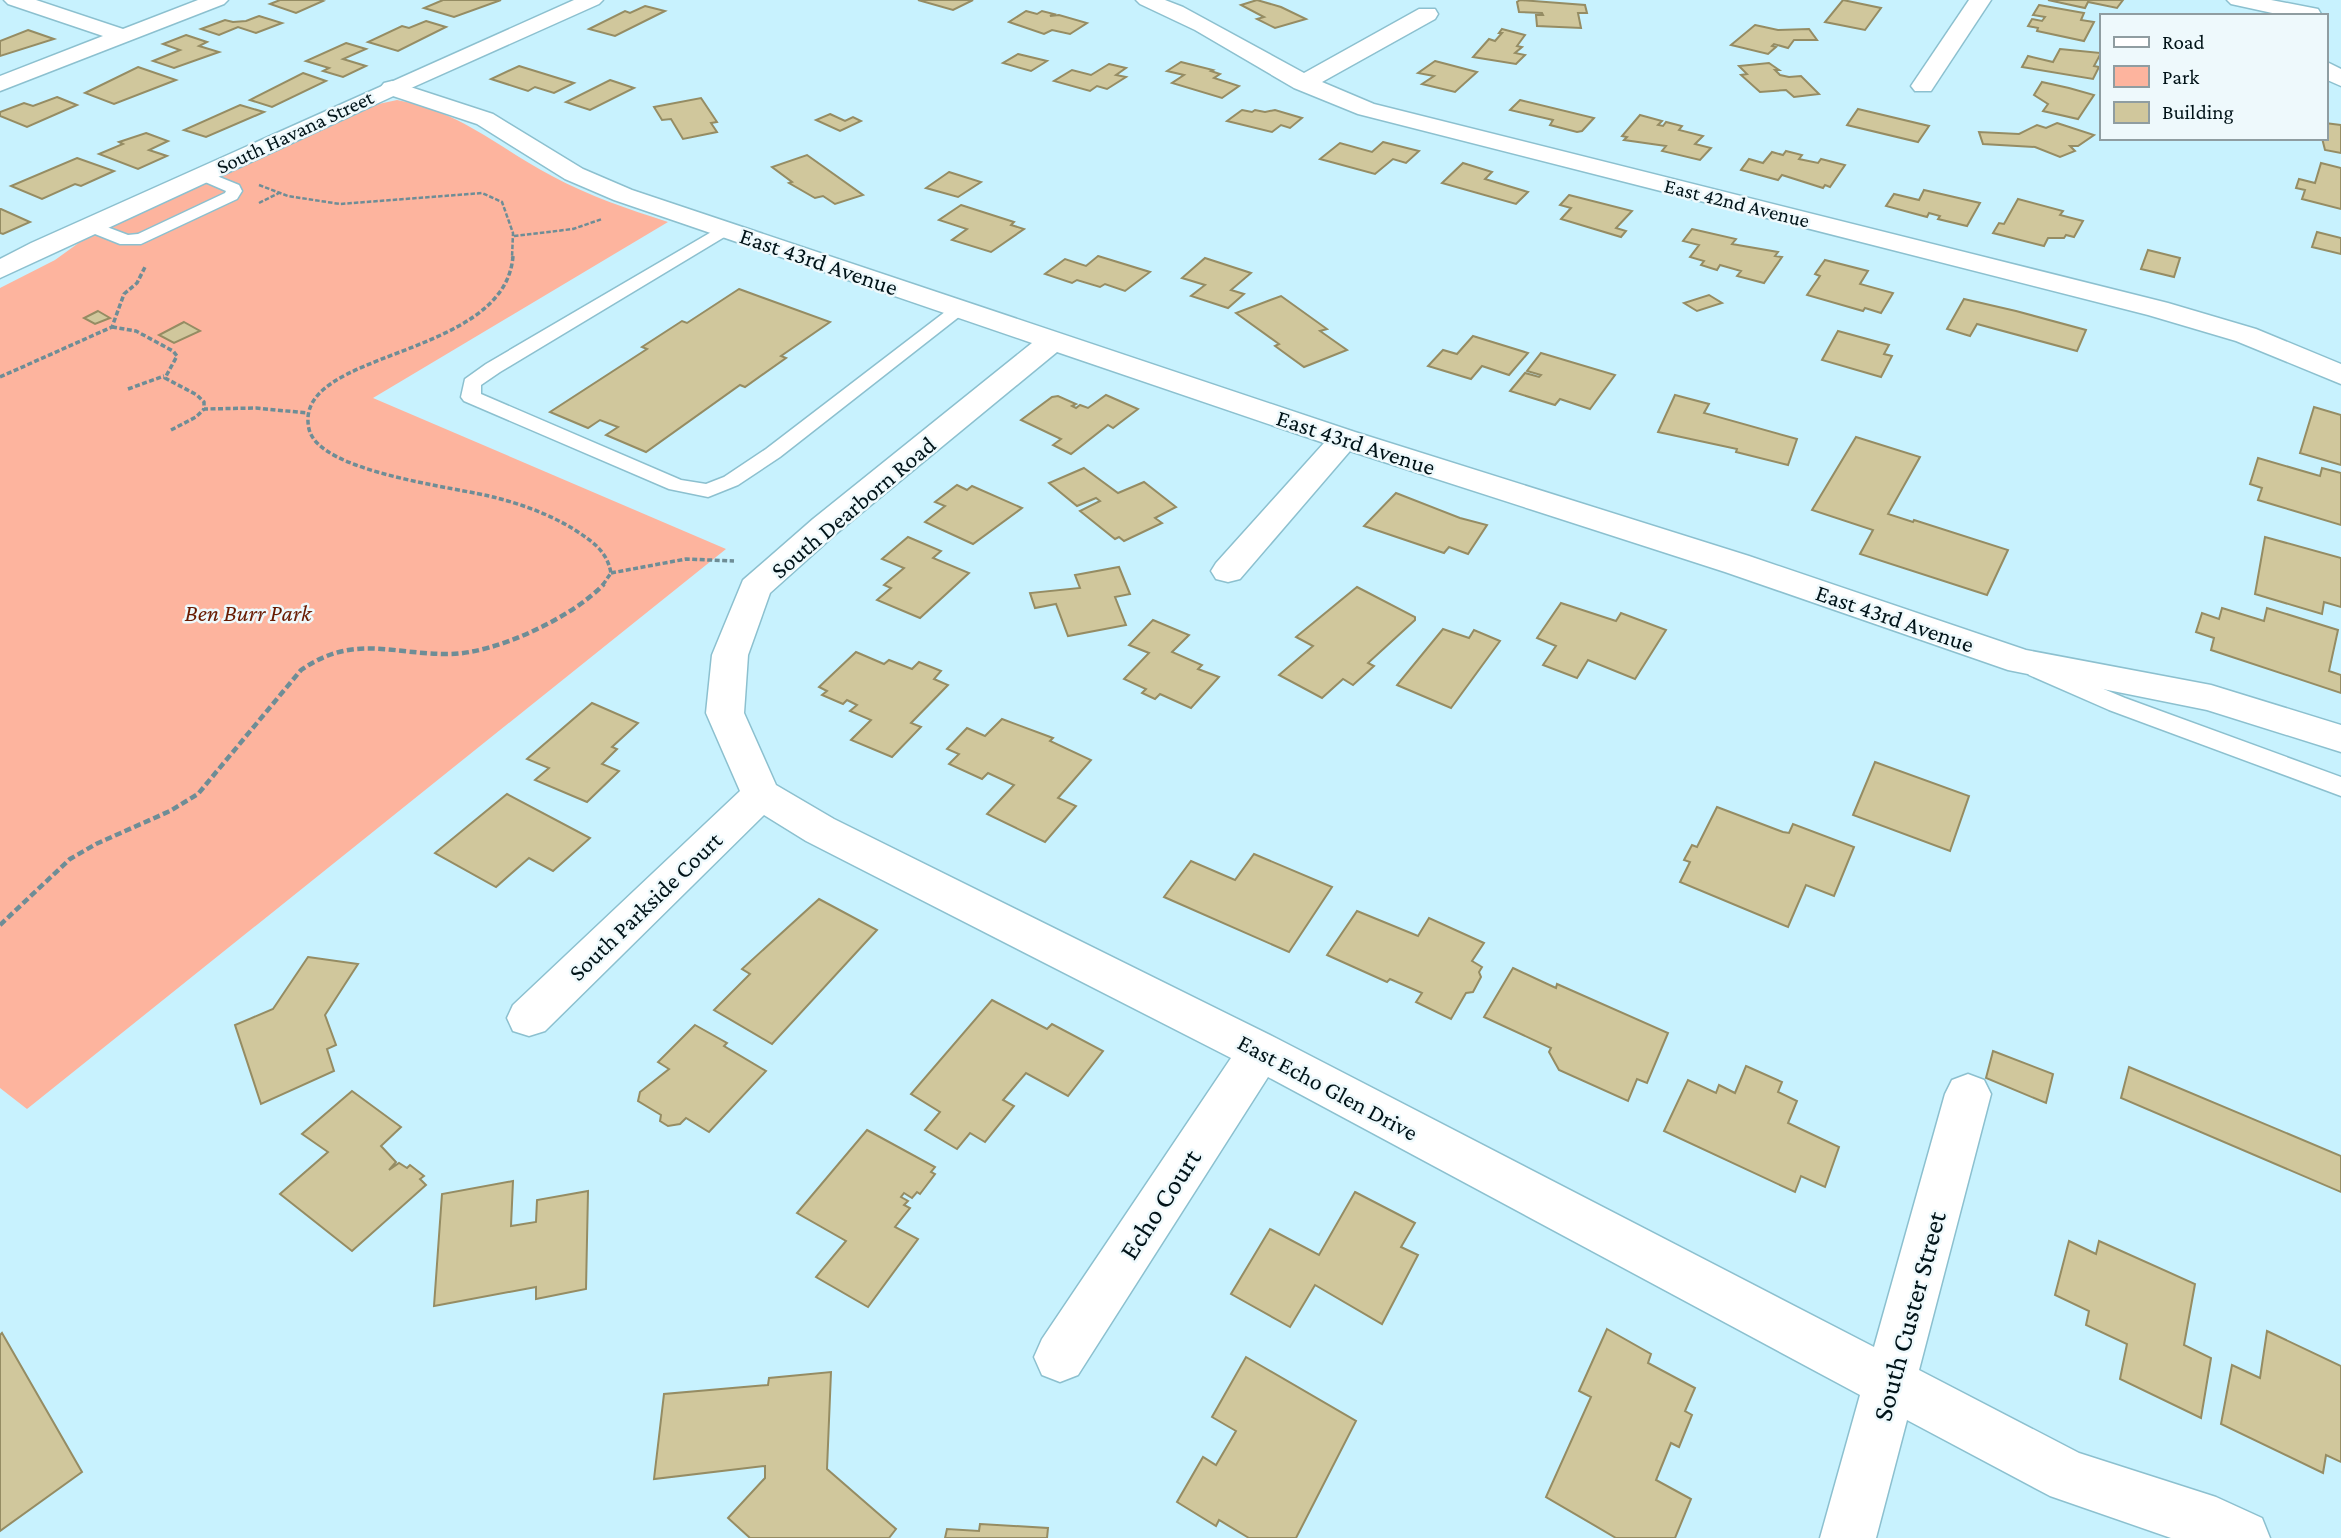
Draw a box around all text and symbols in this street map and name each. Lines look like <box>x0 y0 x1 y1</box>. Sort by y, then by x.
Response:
legend <box>2100 14 2327 140</box>
text: Road <box>2162 30 2205 54</box>
text: Park <box>2162 65 2199 89</box>
street label: South Havana Street <box>213 85 378 179</box>
text: Building <box>2162 100 2234 124</box>
street label: East 42nd Avenue <box>1662 173 1812 233</box>
street label: East 43rd Avenue <box>736 221 902 301</box>
street label: East 43rd Avenue <box>1273 404 1439 480</box>
street label: South Dearborn Road <box>765 430 941 584</box>
street label: East 43rd Avenue <box>1812 578 1978 658</box>
park label: Ben Burr Park <box>185 599 313 626</box>
street label: South Parkside Court <box>563 825 728 986</box>
street label: East Echo Glen Drive <box>1233 1028 1423 1146</box>
street label: Echo Court <box>1113 1142 1207 1265</box>
street label: South Custer Street <box>1866 1207 1952 1424</box>

